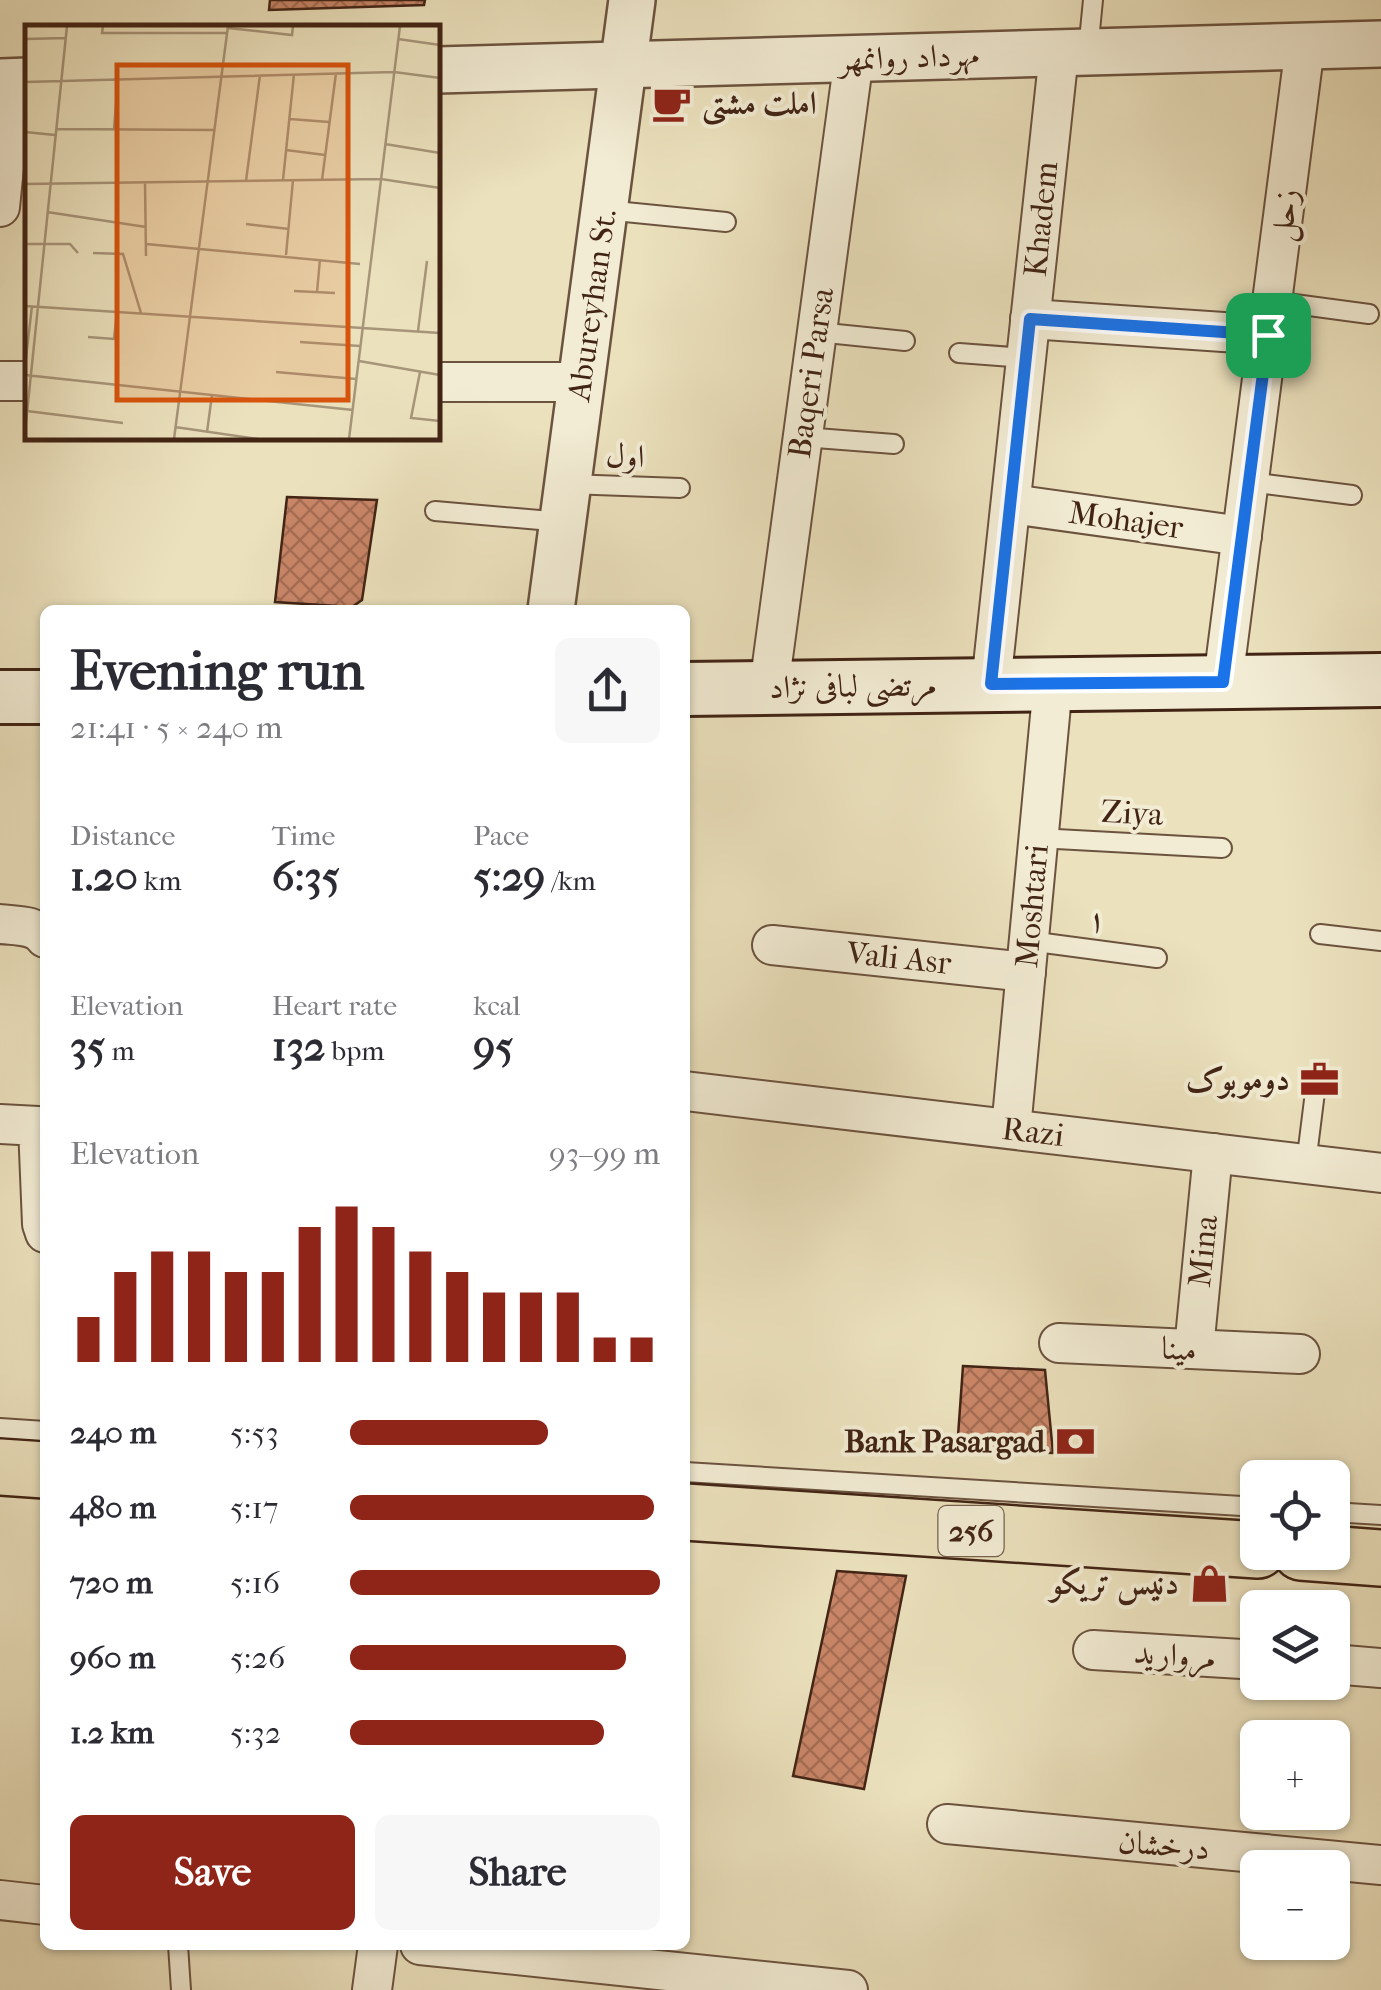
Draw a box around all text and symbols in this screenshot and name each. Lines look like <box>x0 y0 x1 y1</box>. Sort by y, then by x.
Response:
inset map <box>25 25 440 440</box>
street label: مهرداد روانمهر <box>835 36 980 80</box>
cafe icon: املت مشتی <box>651 82 693 124</box>
place label: املت مشتی <box>702 85 817 126</box>
street label: Khadem <box>1017 159 1065 279</box>
street label: زحل <box>1262 187 1310 244</box>
street label: Abureyhan St. <box>560 207 624 405</box>
street label: Baqeri Parsa <box>781 284 841 461</box>
pin <box>1226 293 1311 378</box>
icon: arrive <box>1241 308 1296 363</box>
street label: اول <box>605 437 645 475</box>
street label: Mohajer <box>1066 494 1186 546</box>
button: share <box>555 638 660 743</box>
text: Evening run <box>70 639 364 703</box>
street label: مرتضی لبافی نژاد <box>769 666 937 710</box>
text: 21:41 · 5 × 240 m <box>70 709 283 746</box>
street label: Ziya <box>1100 793 1165 833</box>
text: Distance <box>70 819 175 852</box>
text: Time <box>272 819 335 852</box>
text: Pace <box>473 819 529 852</box>
street label: Moshtari <box>1008 842 1056 969</box>
text: 1.20 <box>70 852 138 901</box>
text: 6:35 <box>272 852 340 901</box>
text: 5:29 <box>473 852 545 901</box>
text: km <box>138 864 182 897</box>
text: /km <box>545 864 596 897</box>
street label: ۱ <box>1085 900 1109 940</box>
street label: Vali Asr <box>844 934 954 982</box>
text: Elevation <box>70 989 183 1022</box>
text: Heart rate <box>272 989 397 1022</box>
text: kcal <box>473 989 520 1022</box>
text: 35 <box>70 1022 105 1071</box>
text: 132 <box>272 1022 325 1071</box>
text: 95 <box>473 1022 514 1071</box>
text: m <box>105 1034 135 1067</box>
text: bpm <box>325 1034 384 1067</box>
office icon: دوموبوک <box>1299 1058 1341 1100</box>
place label: دوموبوک <box>1186 1061 1290 1099</box>
street label: Razi <box>1000 1110 1067 1154</box>
text: Elevation <box>70 1135 199 1172</box>
text: 93–99 m <box>549 1135 660 1172</box>
street label: Mina <box>1181 1212 1225 1289</box>
street label: مینا <box>1160 1330 1198 1368</box>
text: 240 m <box>70 1414 156 1451</box>
text: 5:53 <box>230 1414 279 1451</box>
bank icon: Bank Pasargad <box>1054 1420 1096 1462</box>
place label: Bank Pasargad <box>844 1423 1047 1460</box>
map controls <box>1240 1460 1350 1960</box>
button: locate <box>1240 1460 1350 1570</box>
text: 480 m <box>70 1489 156 1526</box>
text: 5:17 <box>230 1489 278 1526</box>
road number: 256 <box>938 1506 1004 1556</box>
shop icon: دنیس تریکو <box>1188 1562 1230 1604</box>
text: 720 m <box>70 1564 153 1601</box>
text: 5:16 <box>230 1564 280 1601</box>
place label: دنیس تریکو <box>1047 1565 1179 1606</box>
button: layers <box>1240 1590 1350 1700</box>
street label: مروارید <box>1132 1634 1217 1679</box>
text: 960 m <box>70 1639 155 1676</box>
text: 5:26 <box>230 1639 285 1676</box>
text: 1.2 km <box>70 1714 154 1751</box>
text: 5:32 <box>230 1714 281 1751</box>
button: + <box>1240 1720 1350 1830</box>
button: Save <box>70 1815 355 1930</box>
button: Share <box>375 1815 660 1930</box>
street label: درخشان <box>1117 1823 1211 1867</box>
button: − <box>1240 1850 1350 1960</box>

